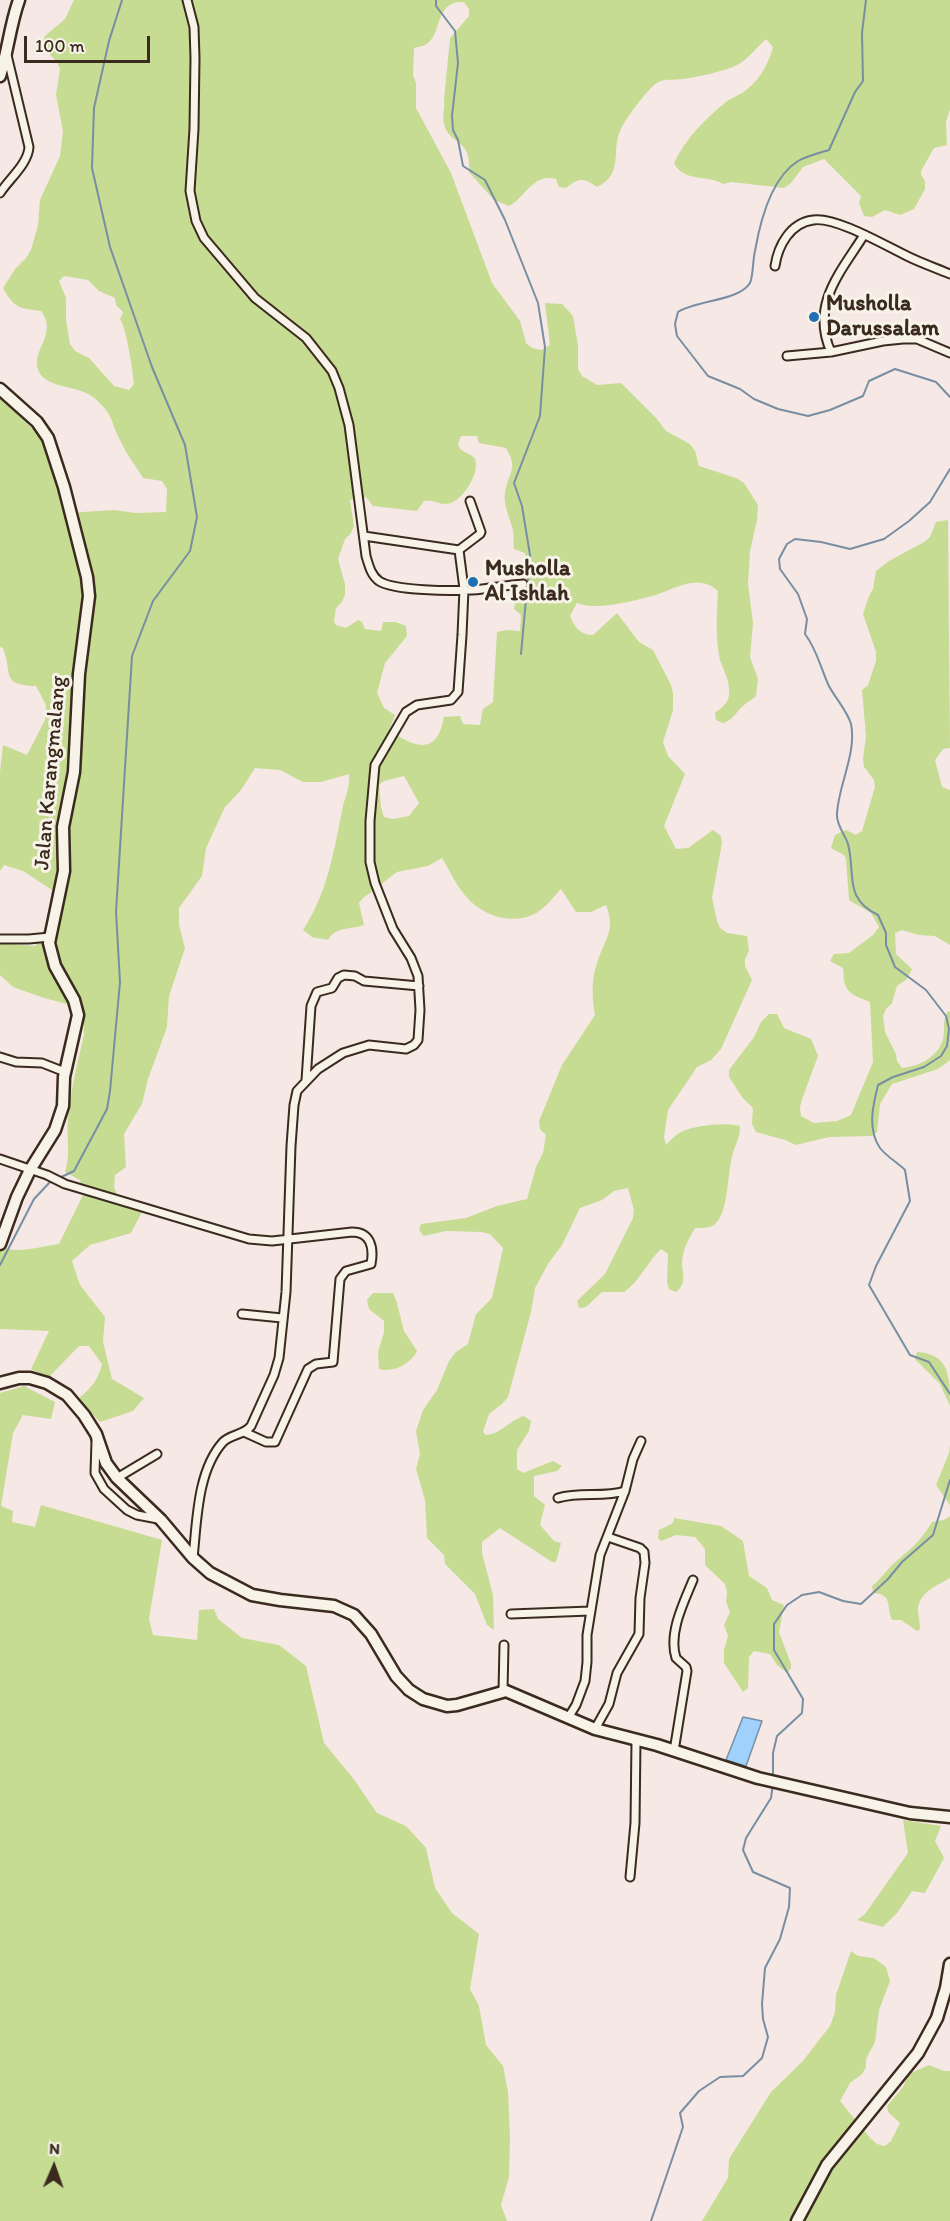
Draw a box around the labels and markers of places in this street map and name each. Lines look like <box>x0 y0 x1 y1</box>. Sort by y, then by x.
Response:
place label: Musholla Darussalam <box>826 291 939 342</box>
marker: Musholla Darussalam <box>807 310 821 324</box>
place label: Musholla Al Ishlah <box>485 556 571 608</box>
marker: Musholla Al Ishlah <box>466 575 480 589</box>

